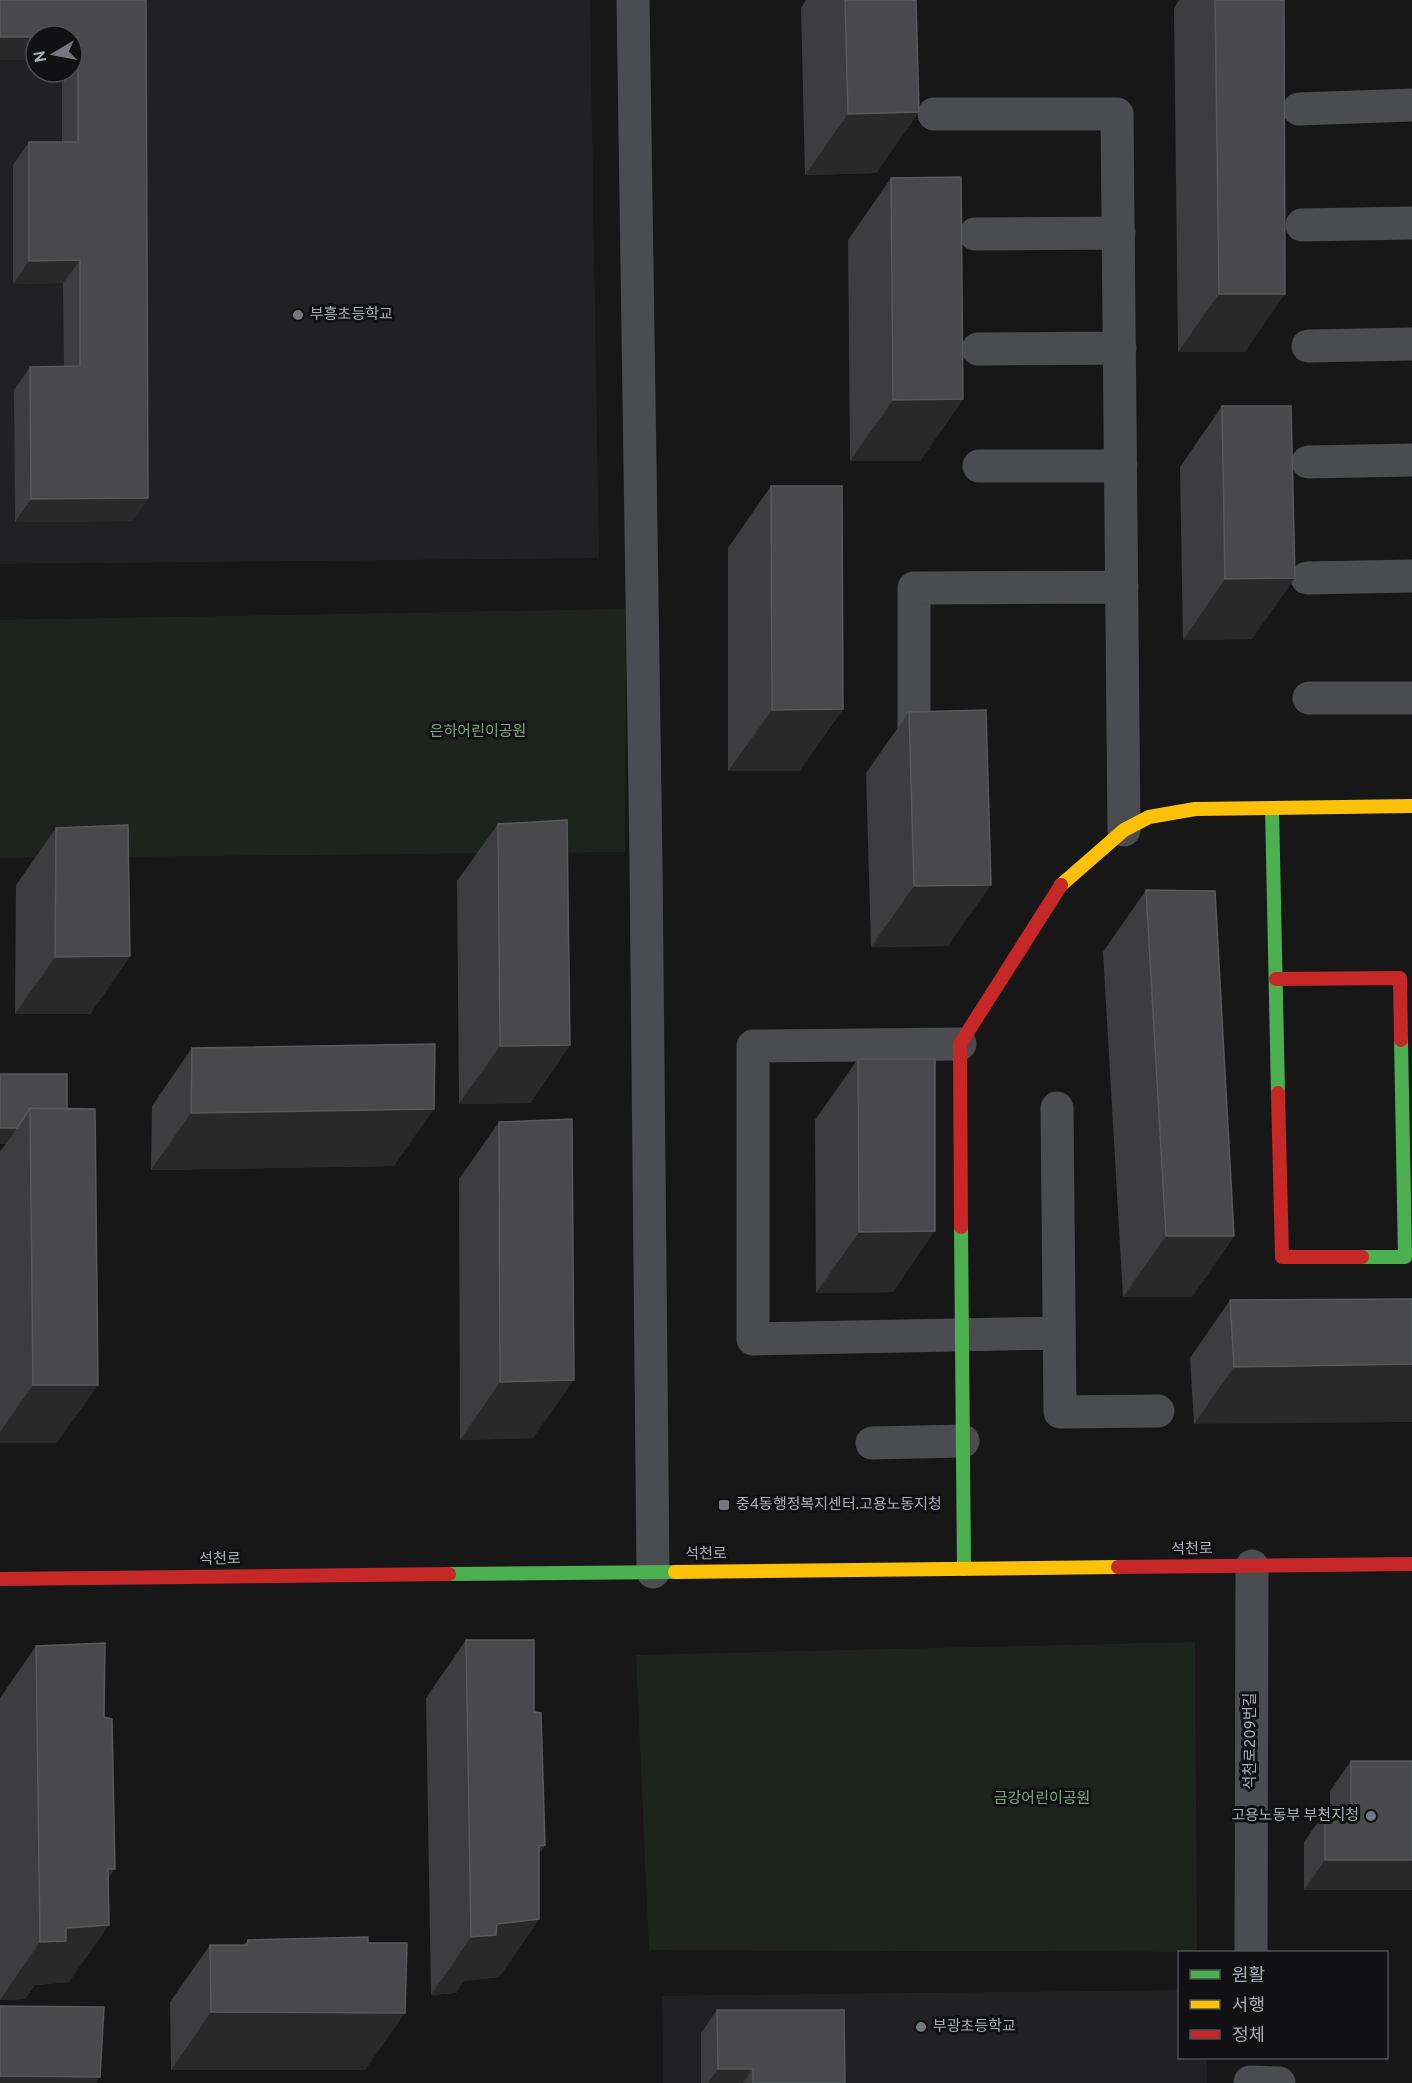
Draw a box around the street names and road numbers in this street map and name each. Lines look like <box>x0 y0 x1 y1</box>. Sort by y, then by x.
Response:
street label: 석천로 <box>1171 1539 1213 1560</box>
street label: 석천로 <box>685 1544 727 1565</box>
street label: 석천로 <box>199 1549 241 1570</box>
street label: 석천로209번길 <box>1241 1693 1261 1789</box>

